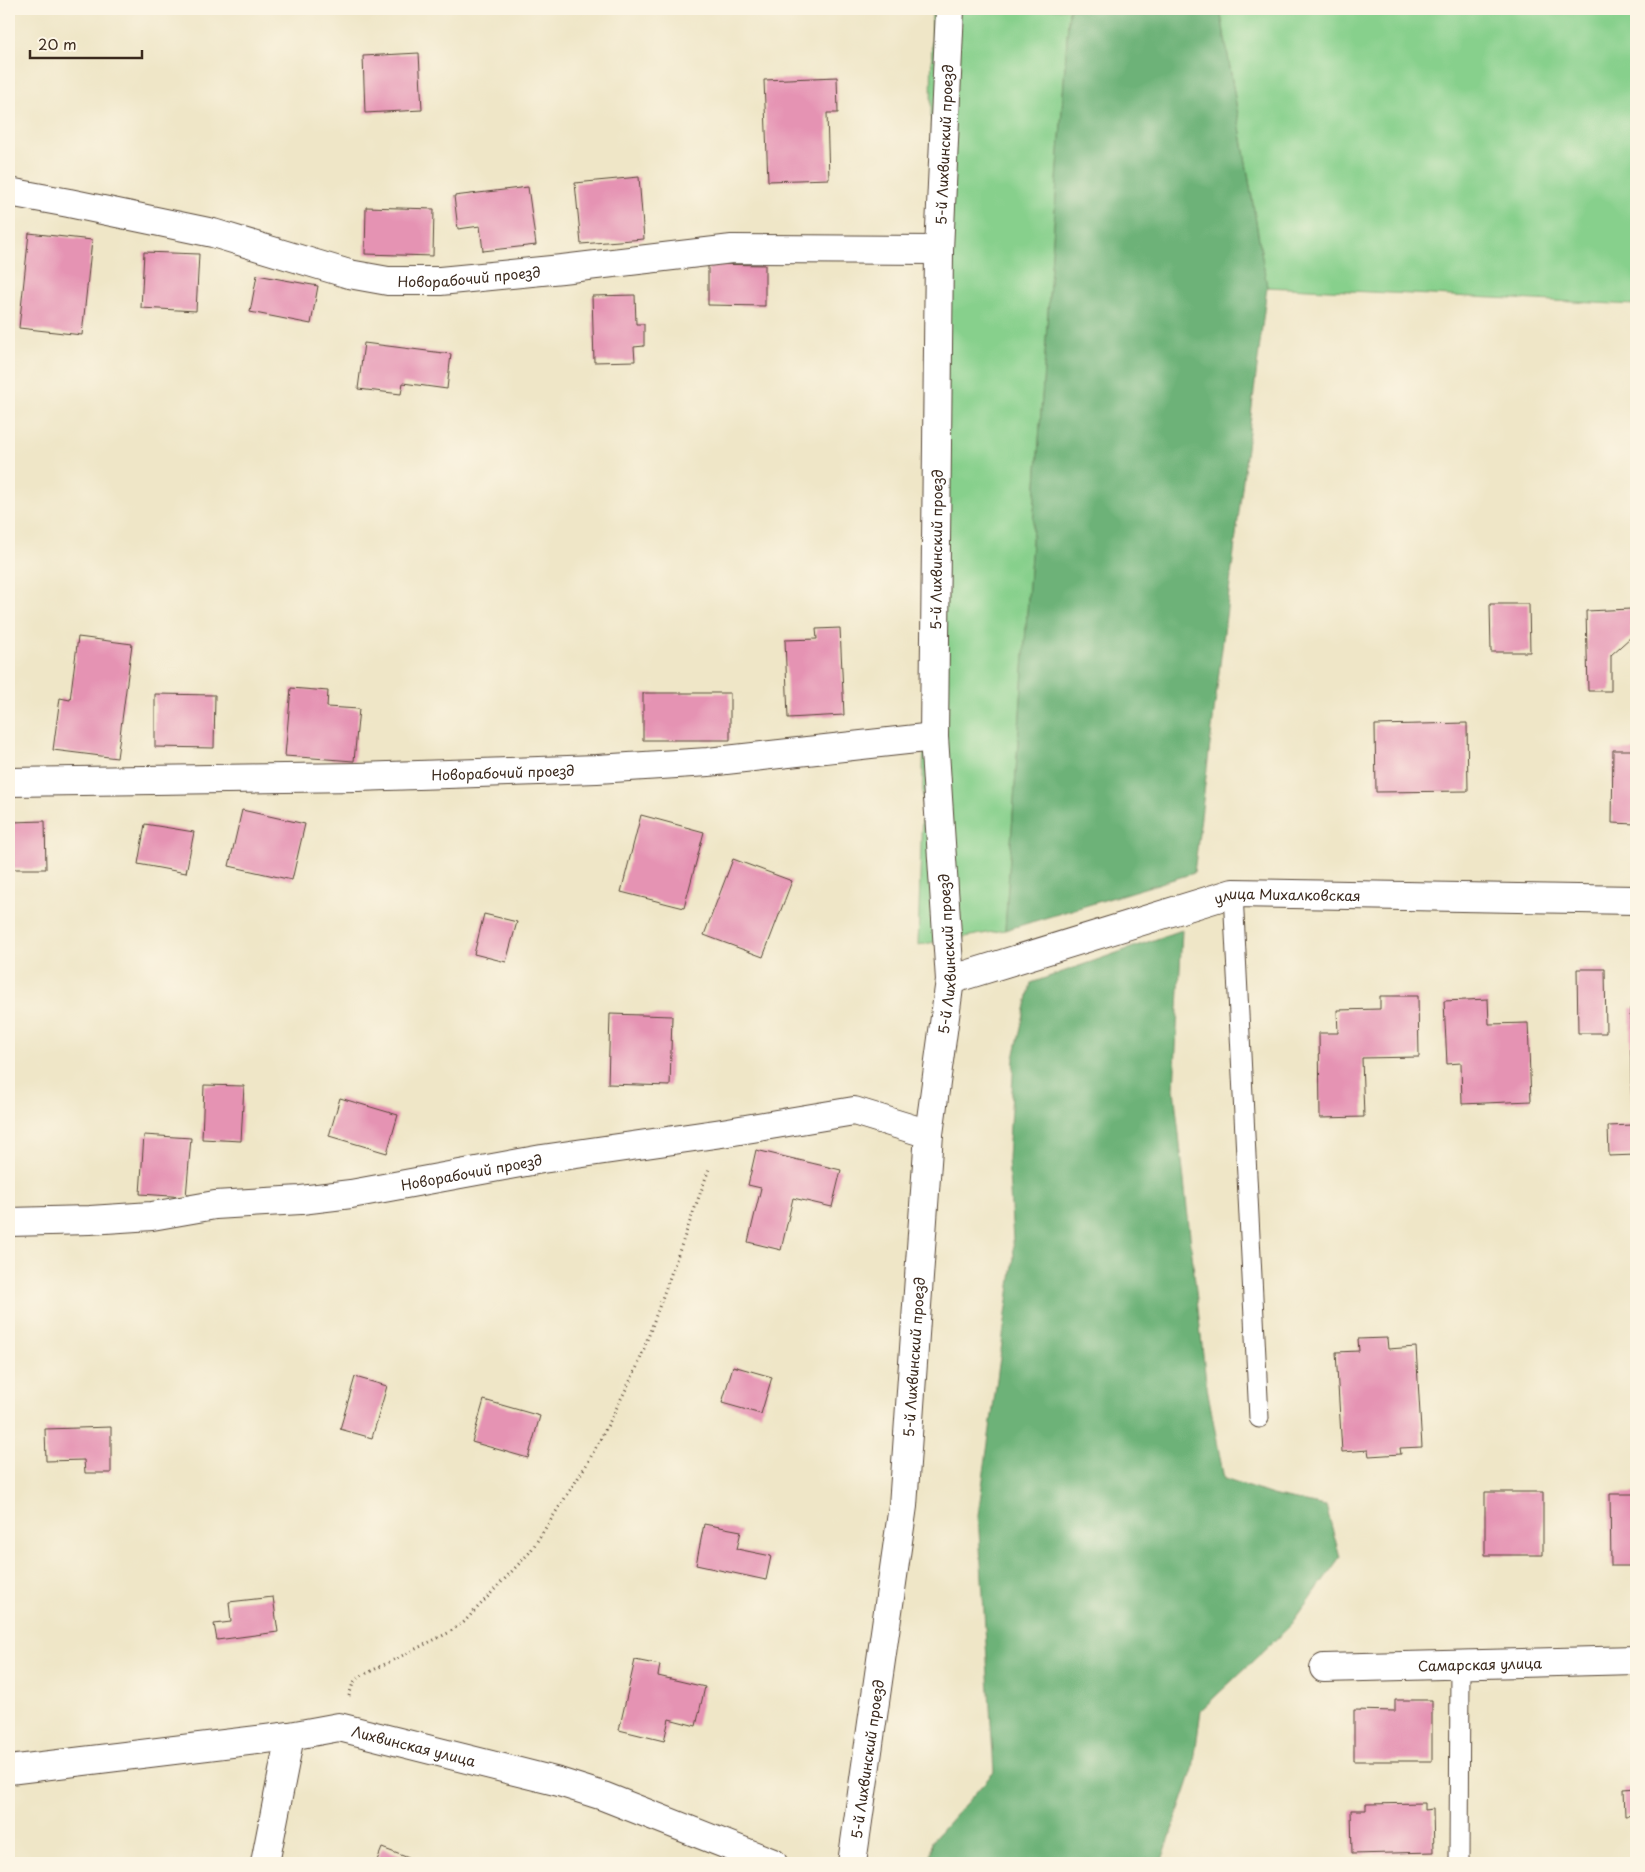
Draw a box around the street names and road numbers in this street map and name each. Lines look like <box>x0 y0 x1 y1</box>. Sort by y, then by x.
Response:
street label: 5-й Лихвинский проезд <box>930 64 958 225</box>
street label: Новорабочий проезд <box>398 261 542 292</box>
street label: 5-й Лихвинский проезд <box>925 469 947 630</box>
street label: Новорабочий проезд <box>431 759 575 785</box>
street label: 5-й Лихвинский проезд <box>932 873 961 1035</box>
street label: улица Михалковская <box>1211 882 1361 909</box>
street label: Новорабочий проезд <box>399 1149 544 1195</box>
street label: 5-й Лихвинский проезд <box>897 1276 929 1438</box>
street label: Самарская улица <box>1418 1652 1542 1676</box>
street label: 5-й Лихвинский проезд <box>845 1678 889 1840</box>
street label: Лихвинская улица <box>350 1720 478 1771</box>

